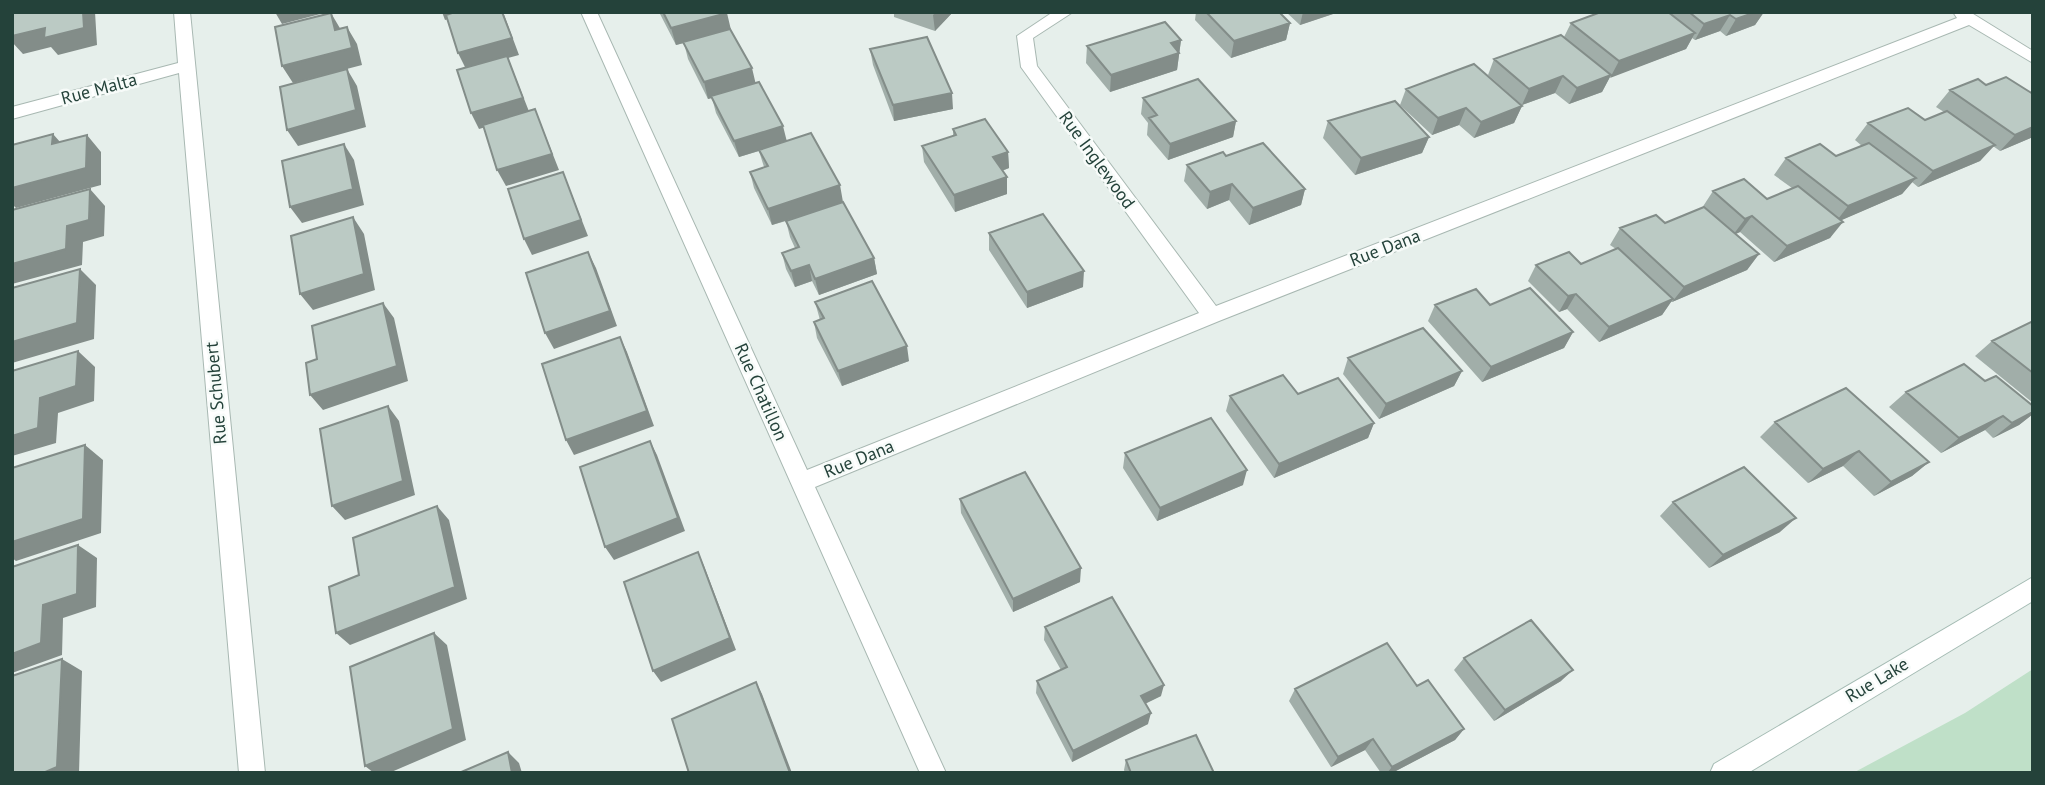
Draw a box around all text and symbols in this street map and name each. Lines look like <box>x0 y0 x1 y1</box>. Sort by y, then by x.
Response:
street label: Rue Malta <box>58 67 139 110</box>
street label: Rue Inglewood <box>1054 106 1141 213</box>
street label: Rue Dana <box>1346 224 1423 271</box>
street label: Rue Chatillon <box>730 340 793 444</box>
street label: Rue Schubert <box>200 341 231 445</box>
street label: Rue Dana <box>820 434 897 483</box>
street label: Rue Lake <box>1841 652 1912 707</box>

